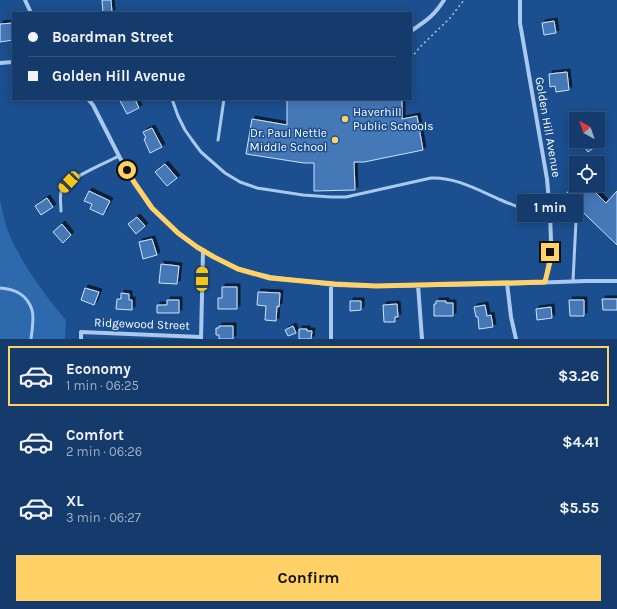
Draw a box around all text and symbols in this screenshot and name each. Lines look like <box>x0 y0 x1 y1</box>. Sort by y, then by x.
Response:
text: Boardman Street <box>52 28 173 46</box>
text: Golden Hill Avenue <box>52 67 185 85</box>
street label: Golden Hill Avenue <box>532 76 564 178</box>
place label: Haverhill Public Schools <box>353 105 433 133</box>
north arrow <box>569 112 605 148</box>
map controls <box>569 112 605 192</box>
marker: Haverhill Public Schools <box>340 114 350 124</box>
place label: Dr. Paul Nettle Middle School <box>250 126 327 154</box>
marker: Dr. Paul Nettle Middle School <box>330 135 340 145</box>
button: locate <box>569 156 605 192</box>
route start <box>118 161 136 179</box>
car <box>56 169 82 195</box>
callout: 1 min <box>517 194 583 222</box>
text: 1 min <box>534 200 566 215</box>
route end <box>541 243 559 261</box>
car <box>196 267 208 291</box>
street label: Ridgewood Street <box>94 315 191 333</box>
icon: car <box>18 358 54 394</box>
text: Economy <box>66 360 131 378</box>
text: $3.26 <box>558 367 599 385</box>
text: 1 min · 06:25 <box>66 378 139 393</box>
icon: car <box>18 424 54 460</box>
text: Comfort <box>66 426 124 444</box>
text: $4.41 <box>562 433 599 451</box>
text: 2 min · 06:26 <box>66 444 142 459</box>
icon: car <box>18 490 54 526</box>
text: XL <box>66 492 84 510</box>
text: $5.55 <box>559 499 599 517</box>
text: 3 min · 06:27 <box>66 510 141 525</box>
button: Confirm <box>16 555 601 601</box>

